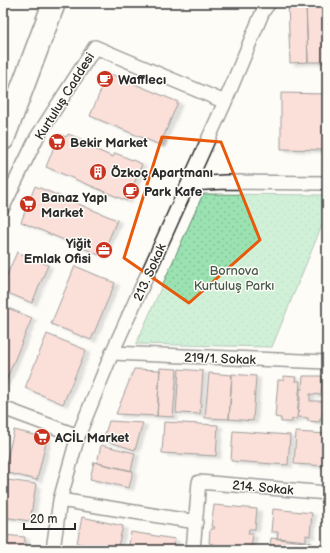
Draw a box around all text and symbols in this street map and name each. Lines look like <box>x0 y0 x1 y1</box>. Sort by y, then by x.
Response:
street label: Kurtuluş Caddesi <box>32 50 98 143</box>
cafe icon: Wafflecı <box>95 69 115 89</box>
place label: Wafflecı <box>118 72 166 88</box>
supermarket icon: Bekir Market <box>47 132 67 152</box>
place label: Bekir Market <box>70 135 148 151</box>
building icon: Özkoç Apartmanı <box>88 162 108 182</box>
place label: Özkoç Apartmanı <box>111 165 213 181</box>
cafe icon: Park Kafe <box>121 181 141 201</box>
place label: Park Kafe <box>144 184 203 200</box>
place label: Banaz Yapı Market <box>41 190 107 221</box>
supermarket icon: Banaz Yapı Market <box>18 194 38 214</box>
place label: Yiğit Emlak Ofisi <box>24 236 92 267</box>
office icon: Yiğit Emlak Ofisi <box>94 240 114 260</box>
street label: 213. Sokak <box>130 241 170 304</box>
park label: Bornova Kurtuluş Parkı <box>194 263 274 294</box>
street label: 219/1. Sokak <box>184 350 257 368</box>
supermarket icon: ACİL Market <box>32 427 52 447</box>
place label: ACİL Market <box>54 429 130 446</box>
street label: 214. Sokak <box>232 477 295 499</box>
scale bar <box>24 505 75 531</box>
text: 20 m <box>30 512 57 527</box>

